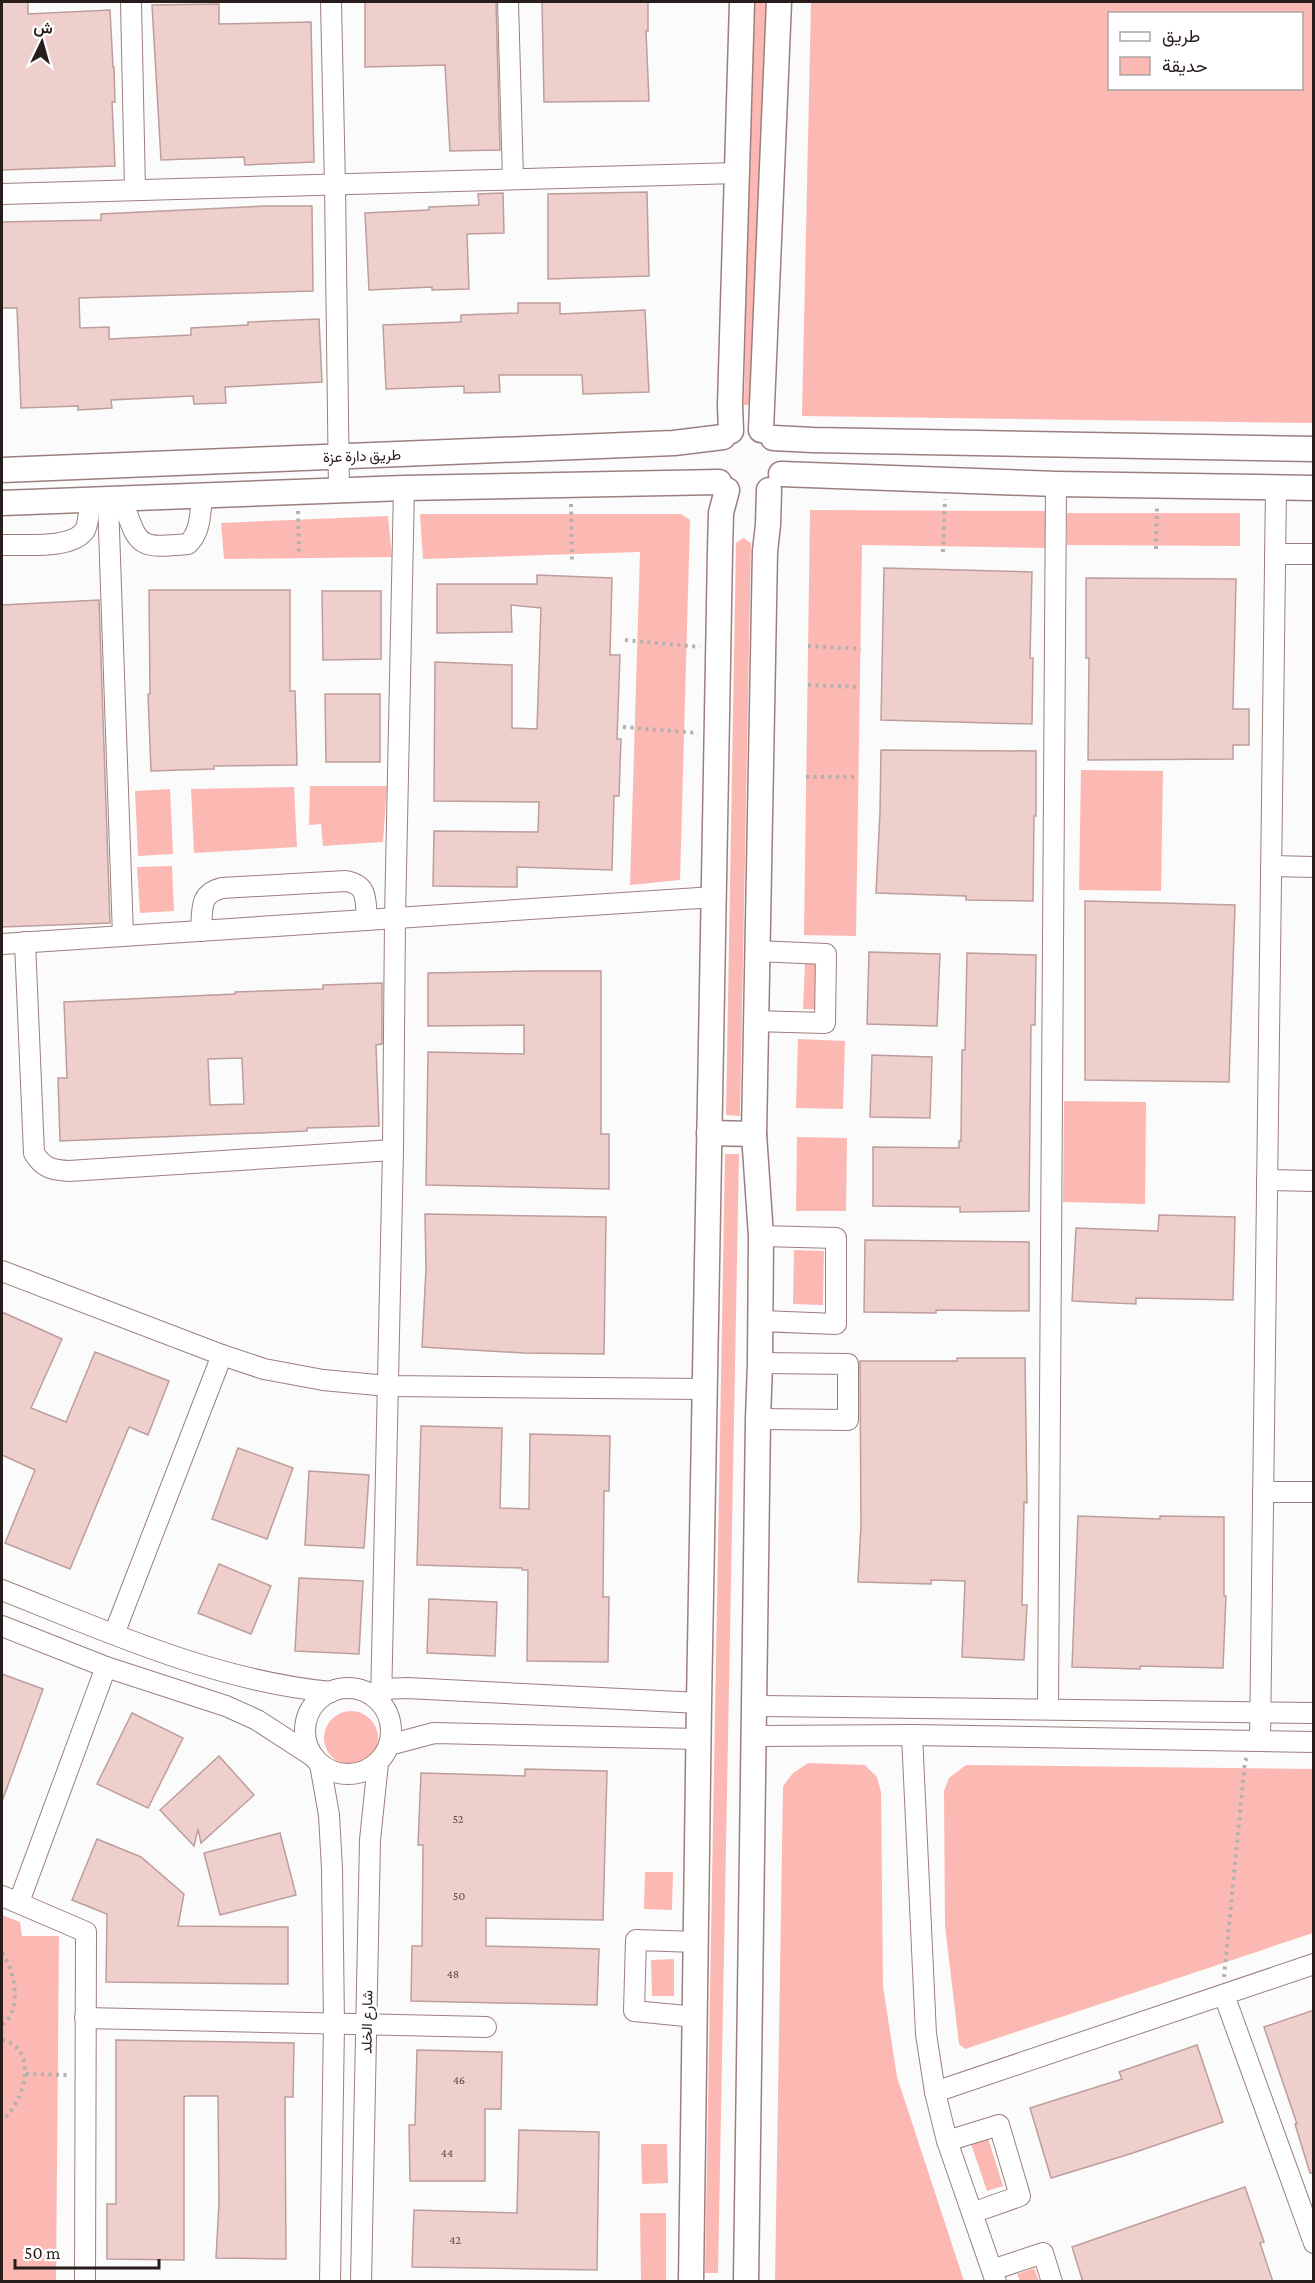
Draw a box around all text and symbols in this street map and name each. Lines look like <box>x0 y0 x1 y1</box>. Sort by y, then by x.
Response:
north arrow <box>12 12 72 72</box>
legend <box>1108 12 1303 90</box>
text: ش <box>33 18 54 38</box>
text: طريق <box>1162 26 1200 47</box>
text: حديقة <box>1162 56 1208 76</box>
street label: طريق دارة عزة <box>323 447 402 467</box>
house number: 52 <box>452 1812 464 1826</box>
house number: 50 <box>453 1889 465 1903</box>
house number: 48 <box>447 1967 459 1981</box>
street label: شارع الخلد <box>358 1990 379 2054</box>
house number: 46 <box>453 2073 465 2087</box>
house number: 44 <box>441 2146 453 2160</box>
scale bar <box>15 2232 159 2270</box>
house number: 42 <box>449 2233 461 2247</box>
text: 50 m <box>24 2243 61 2263</box>

